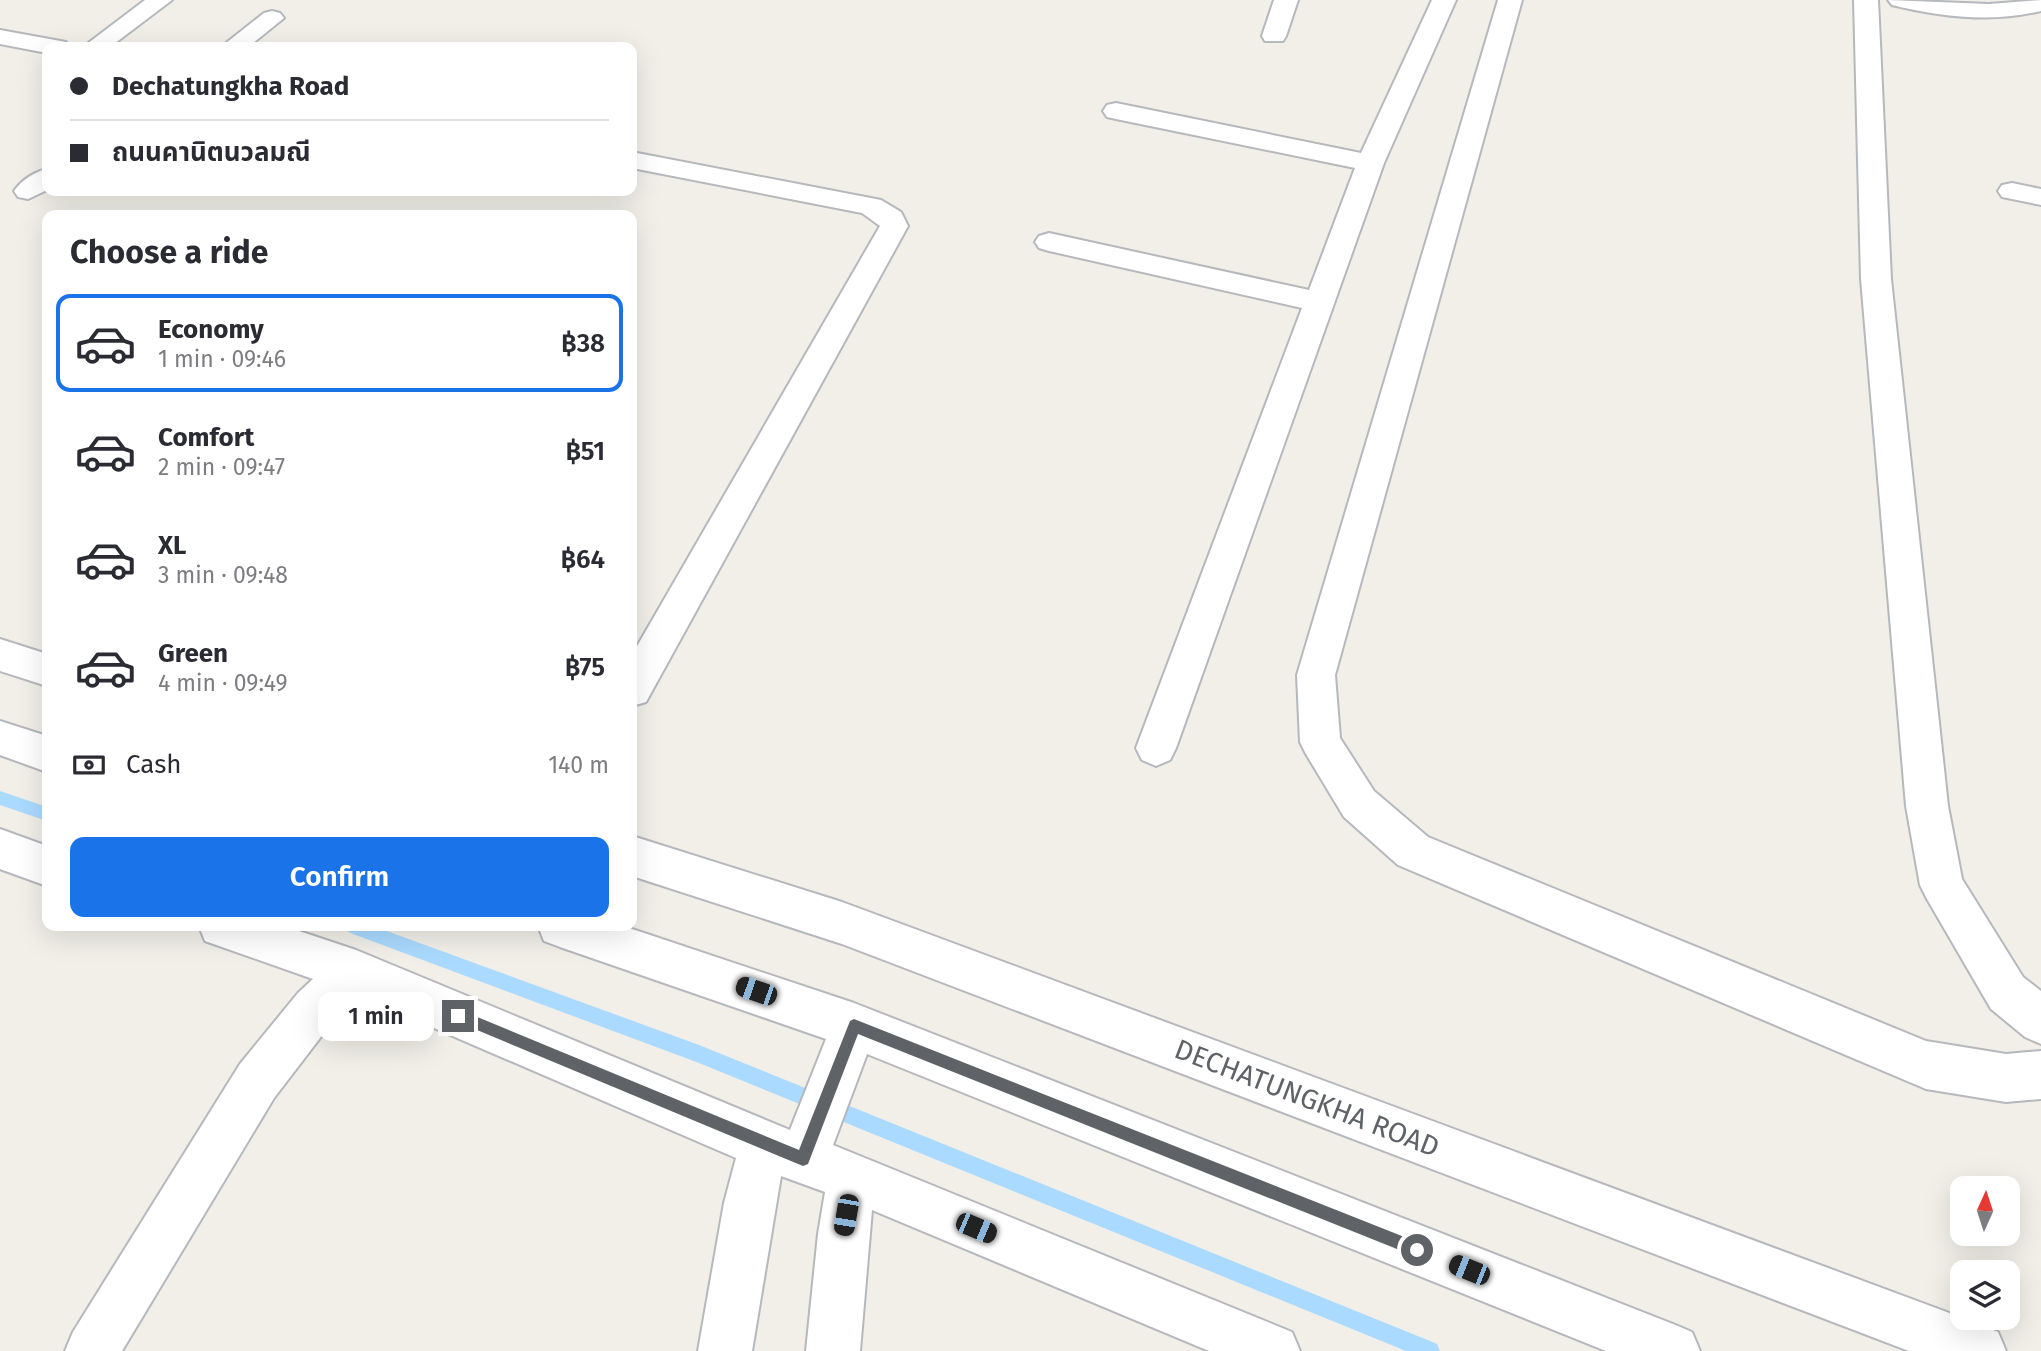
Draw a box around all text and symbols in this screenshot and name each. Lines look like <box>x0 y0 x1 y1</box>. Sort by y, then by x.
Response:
text: Dechatungkha Road <box>112 71 349 102</box>
text: ถนนคานิตนวลมณี <box>112 137 311 168</box>
text: Choose a ride <box>70 233 268 271</box>
icon: car <box>74 312 137 375</box>
text: Economy <box>158 314 264 345</box>
text: ฿38 <box>561 328 605 359</box>
text: 1 min · 09:46 <box>158 345 286 373</box>
icon: car <box>74 420 137 483</box>
text: Comfort <box>158 422 254 453</box>
text: ฿51 <box>566 436 605 467</box>
text: 2 min · 09:47 <box>158 453 285 481</box>
icon: car <box>74 528 137 591</box>
text: XL <box>158 530 186 561</box>
text: ฿64 <box>560 544 605 575</box>
text: 3 min · 09:48 <box>158 561 288 589</box>
icon: car <box>74 636 137 699</box>
text: Green <box>158 638 228 669</box>
text: ฿75 <box>565 652 605 683</box>
text: 4 min · 09:49 <box>158 669 288 697</box>
icon: cash <box>70 746 108 784</box>
text: Cash <box>126 749 182 780</box>
text: 140 m <box>548 751 609 779</box>
button: Confirm <box>70 837 609 917</box>
car <box>733 974 780 1008</box>
callout: 1 min <box>318 992 434 1040</box>
route end <box>442 1000 474 1032</box>
text: 1 min <box>348 1002 404 1030</box>
street label: DECHATUNGKHA ROAD <box>1170 1032 1444 1164</box>
north arrow <box>1950 1176 2020 1246</box>
map controls <box>1950 1176 2020 1330</box>
car <box>833 1192 860 1238</box>
car <box>953 1210 1000 1246</box>
route start <box>1401 1234 1433 1266</box>
car <box>1446 1252 1493 1288</box>
button: layers <box>1950 1260 2020 1330</box>

